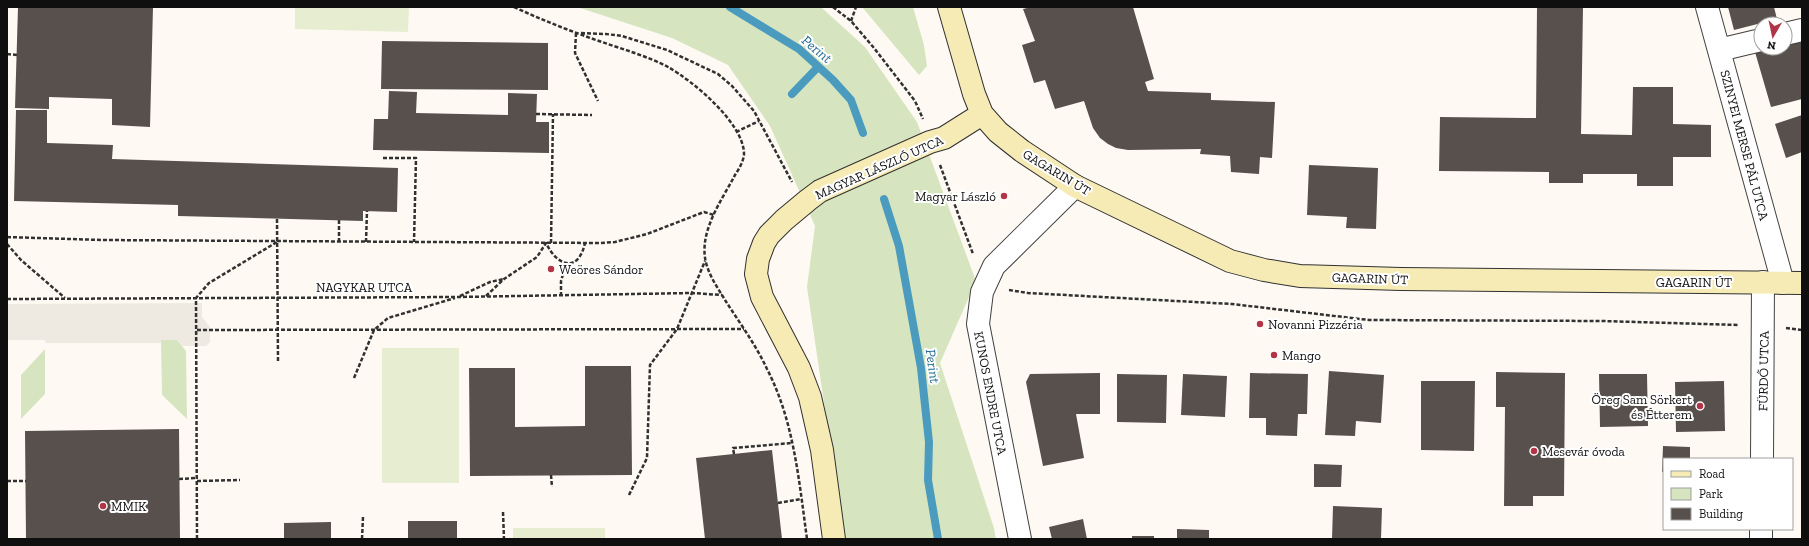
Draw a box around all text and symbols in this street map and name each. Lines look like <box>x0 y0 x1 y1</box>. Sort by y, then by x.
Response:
north arrow <box>1753 16 1793 56</box>
water label: Perint <box>798 32 835 67</box>
text: N <box>1766 38 1777 52</box>
street label: SZINYEI MERSE PÁL UTCA <box>1717 68 1772 222</box>
street label: MAGYAR LÁSZLÓ UTCA <box>813 132 946 202</box>
street label: GAGARIN ÚT <box>1020 146 1093 199</box>
place label: Magyar László <box>915 189 996 204</box>
marker: Magyar László <box>999 191 1009 201</box>
place label: Weöres Sándor <box>559 262 643 277</box>
marker: Weöres Sándor <box>546 264 556 274</box>
street label: GAGARIN ÚT <box>1332 270 1408 287</box>
street label: GAGARIN ÚT <box>1656 275 1732 290</box>
street label: NAGYKAR UTCA <box>316 280 413 295</box>
place label: Novanni Pizzéria <box>1268 317 1364 332</box>
marker: Novanni Pizzéria <box>1255 319 1265 329</box>
street label: KUNOS ENDRE UTCA <box>971 330 1010 457</box>
street label: FÜRDŐ UTCA <box>1755 330 1772 411</box>
water label: Perint <box>922 348 943 384</box>
place label: Mango <box>1282 348 1321 363</box>
marker: Mango <box>1269 350 1279 360</box>
place label: Öreg Sam Sörkert és Étterem <box>1592 392 1693 422</box>
marker: Öreg Sam Sörkert és Étterem <box>1695 401 1705 411</box>
place label: Mesevár óvoda <box>1542 444 1626 459</box>
marker: Mesevár óvoda <box>1529 446 1539 456</box>
legend <box>1663 458 1793 530</box>
text: Road <box>1699 467 1725 481</box>
text: Park <box>1699 487 1724 501</box>
place label: MMIK <box>111 499 147 514</box>
marker: MMIK <box>98 501 108 511</box>
text: Building <box>1699 507 1743 521</box>

